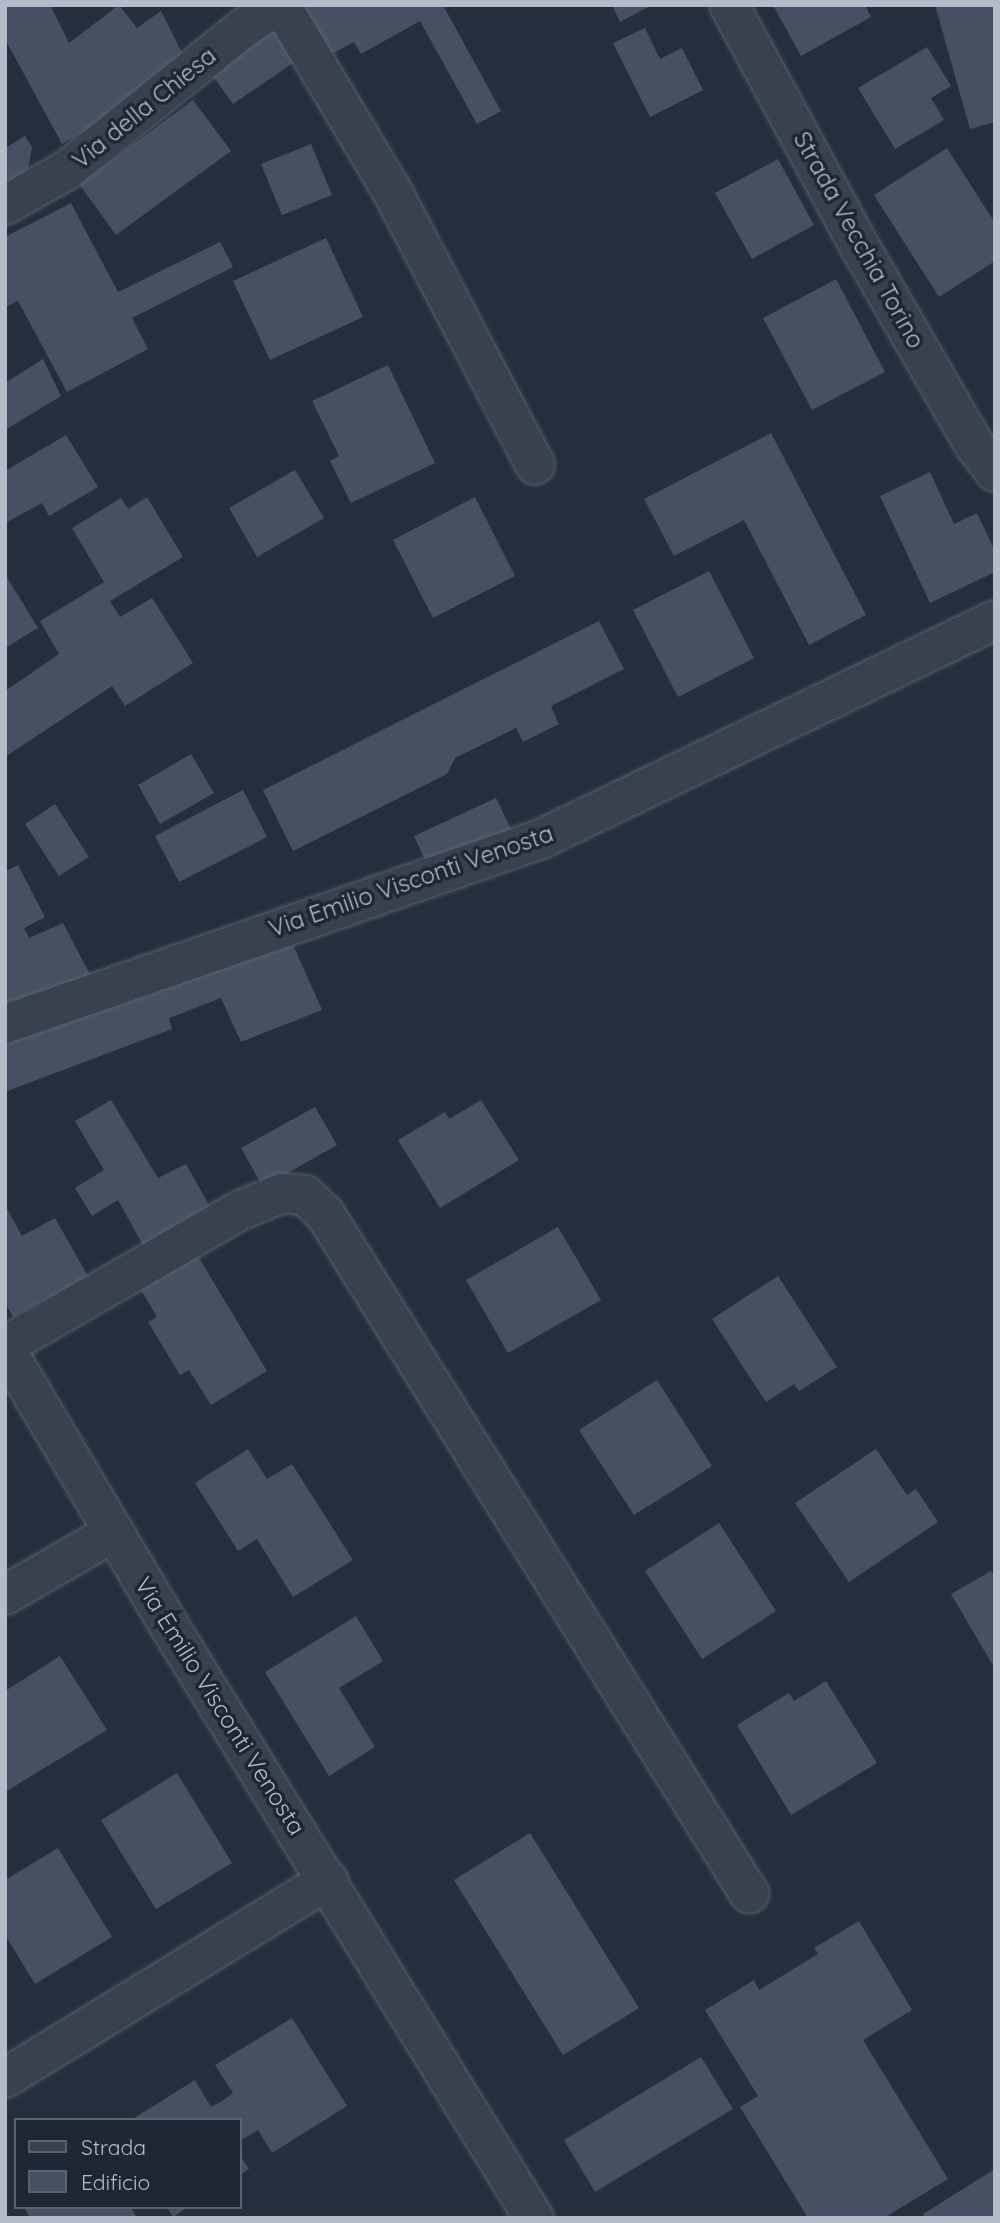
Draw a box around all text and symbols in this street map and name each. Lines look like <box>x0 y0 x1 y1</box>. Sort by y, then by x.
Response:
street label: Via della Chiesa <box>66 41 222 175</box>
street label: Strada Vecchia Torino <box>787 127 931 353</box>
street label: Via Emilio Visconti Venosta <box>265 819 557 943</box>
street label: Via Emilio Visconti Venosta <box>129 1572 311 1840</box>
legend <box>14 2118 242 2209</box>
text: Strada <box>81 2134 146 2160</box>
text: Edificio <box>81 2169 150 2195</box>

